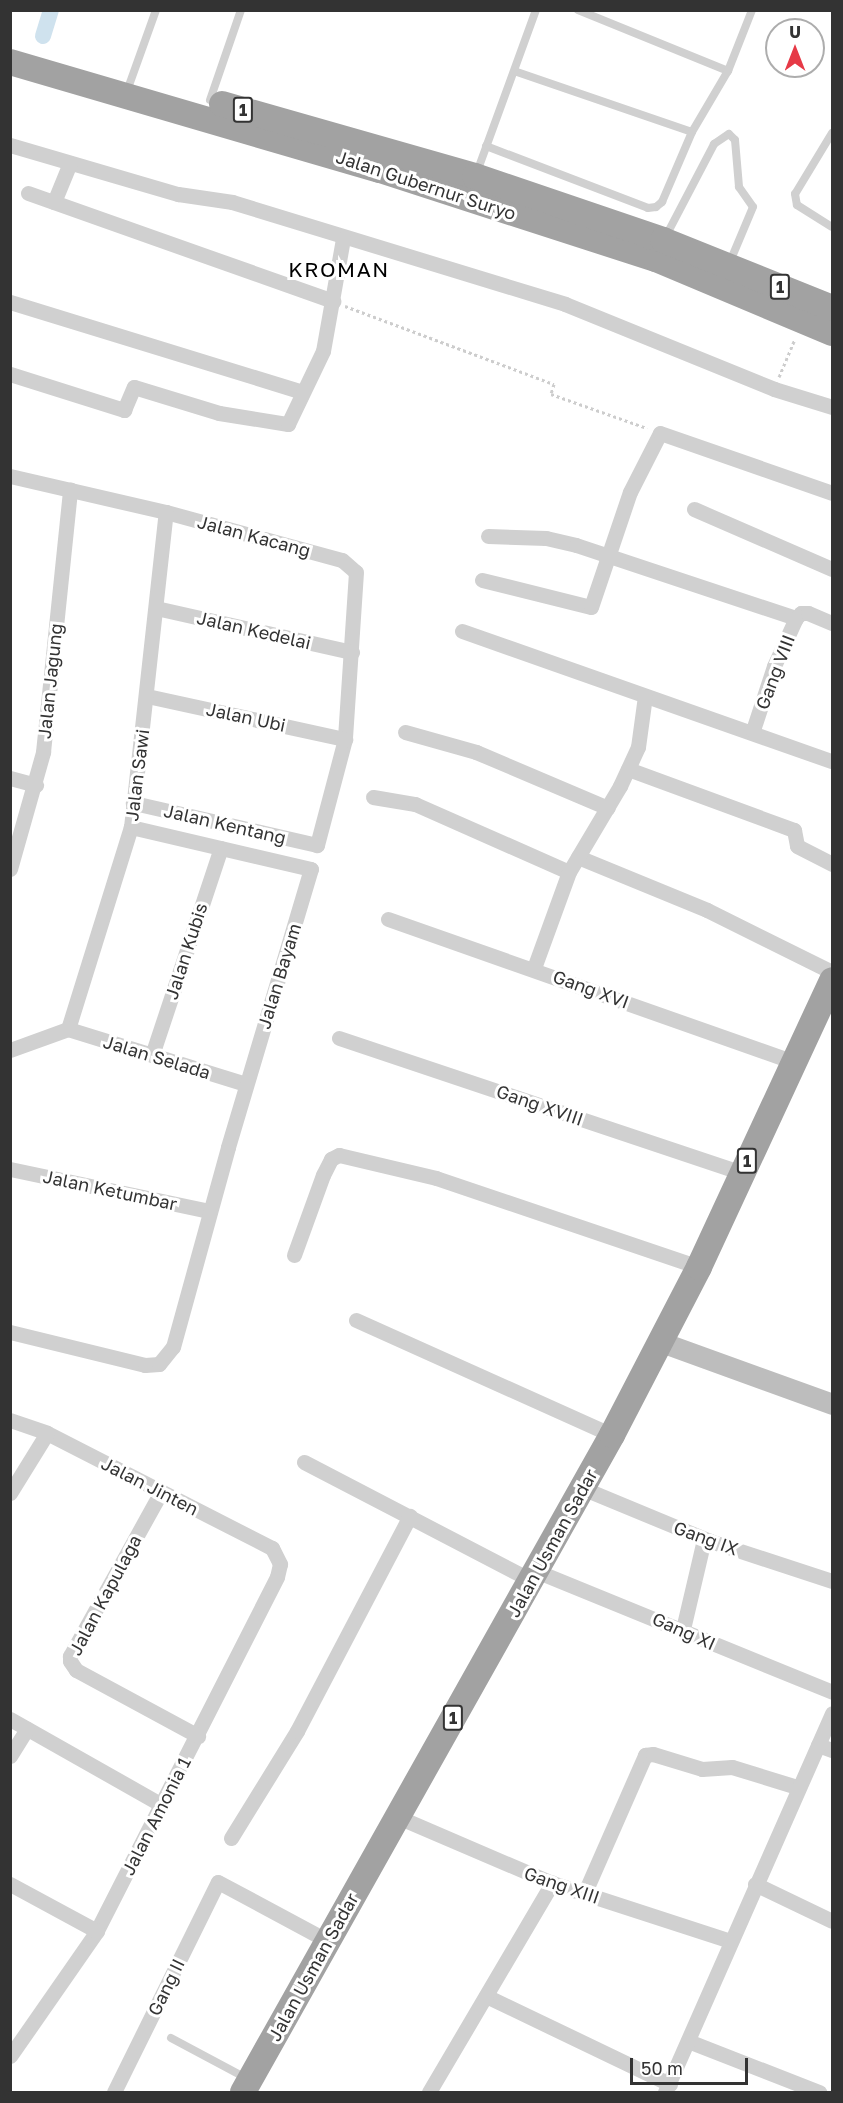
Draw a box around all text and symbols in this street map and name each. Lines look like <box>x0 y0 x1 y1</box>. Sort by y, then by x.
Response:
north arrow <box>765 18 825 78</box>
text: U <box>789 22 801 42</box>
road number: 1 <box>232 97 254 123</box>
street label: Jalan Gubernur Suryo <box>333 146 519 224</box>
district label: KROMAN <box>288 256 390 282</box>
road number: 1 <box>770 274 790 300</box>
street label: Jalan Kacang <box>195 511 313 561</box>
street label: Jalan Kedelai <box>195 606 313 654</box>
street label: Jalan Jagung <box>33 622 67 740</box>
street label: Gang VIII <box>751 631 799 713</box>
street label: Jalan Ubi <box>204 698 288 736</box>
street label: Jalan Sawi <box>121 728 153 822</box>
street label: Jalan Kentang <box>162 799 288 849</box>
street label: Jalan Kubis <box>160 900 212 1002</box>
street label: Jalan Bayam <box>253 921 305 1031</box>
street label: Gang XVI <box>550 965 632 1013</box>
street label: Jalan Selada <box>101 1030 213 1084</box>
street label: Gang XVIII <box>494 1080 586 1130</box>
road number: 1 <box>736 1148 758 1174</box>
street label: Jalan Ketumbar <box>41 1165 179 1215</box>
street label: Jalan Jinten <box>98 1452 202 1520</box>
street label: Jalan Usman Sadar <box>502 1465 602 1621</box>
street label: Gang IX <box>671 1516 741 1560</box>
street label: Jalan Kapulaga <box>64 1531 146 1659</box>
street label: Gang XI <box>649 1608 719 1654</box>
road number: 1 <box>442 1705 464 1731</box>
street label: Jalan Amonia 1 <box>117 1753 195 1879</box>
street label: Gang XIII <box>521 1862 603 1908</box>
street label: Jalan Usman Sadar <box>263 1889 363 2045</box>
street label: Gang II <box>143 1955 189 2019</box>
scale bar <box>633 2046 752 2084</box>
text: 50 m <box>641 2057 683 2079</box>

